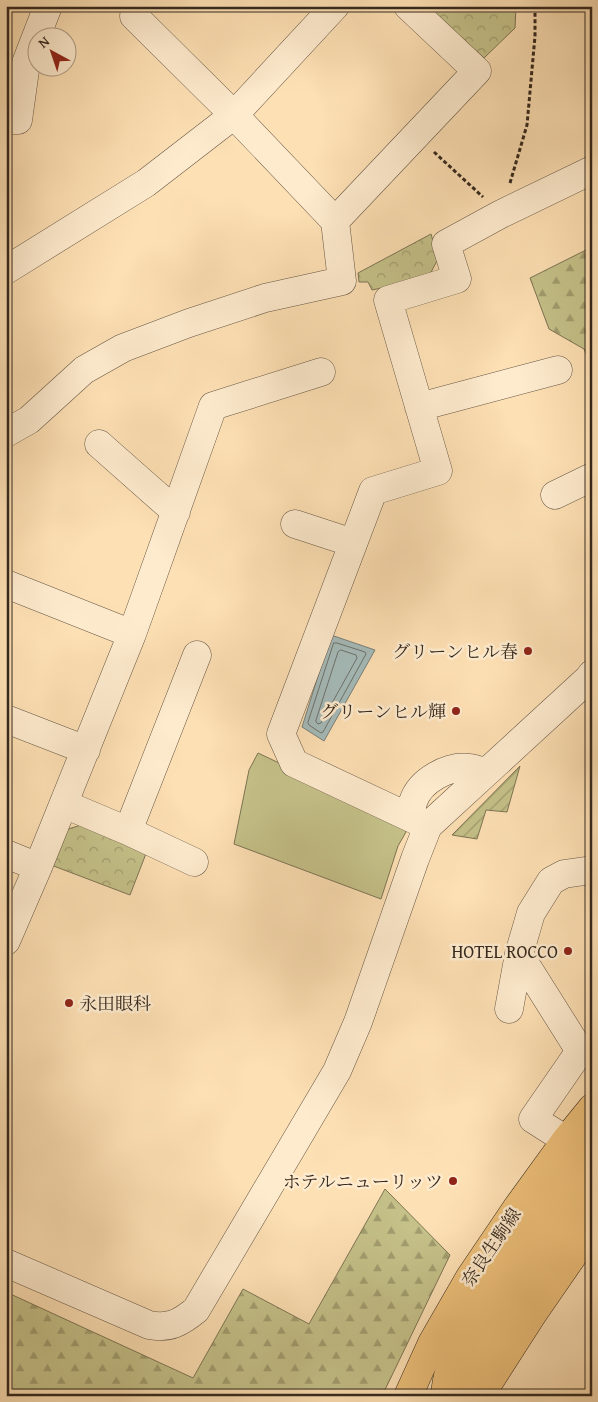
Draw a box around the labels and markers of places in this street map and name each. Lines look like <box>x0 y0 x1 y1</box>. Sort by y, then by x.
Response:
place label: グリーンヒル春 <box>392 638 518 665</box>
marker: グリーンヒル春 <box>522 645 534 657</box>
place label: グリーンヒル輝 <box>320 698 446 725</box>
marker: グリーンヒル輝 <box>450 705 462 717</box>
place label: HOTEL ROCCO <box>451 938 558 965</box>
marker: HOTEL ROCCO <box>562 945 574 957</box>
place label: 永田眼科 <box>79 990 151 1017</box>
marker: 永田眼科 <box>63 997 75 1009</box>
place label: ホテルニューリッツ <box>283 1168 443 1195</box>
marker: ホテルニューリッツ <box>447 1175 459 1187</box>

